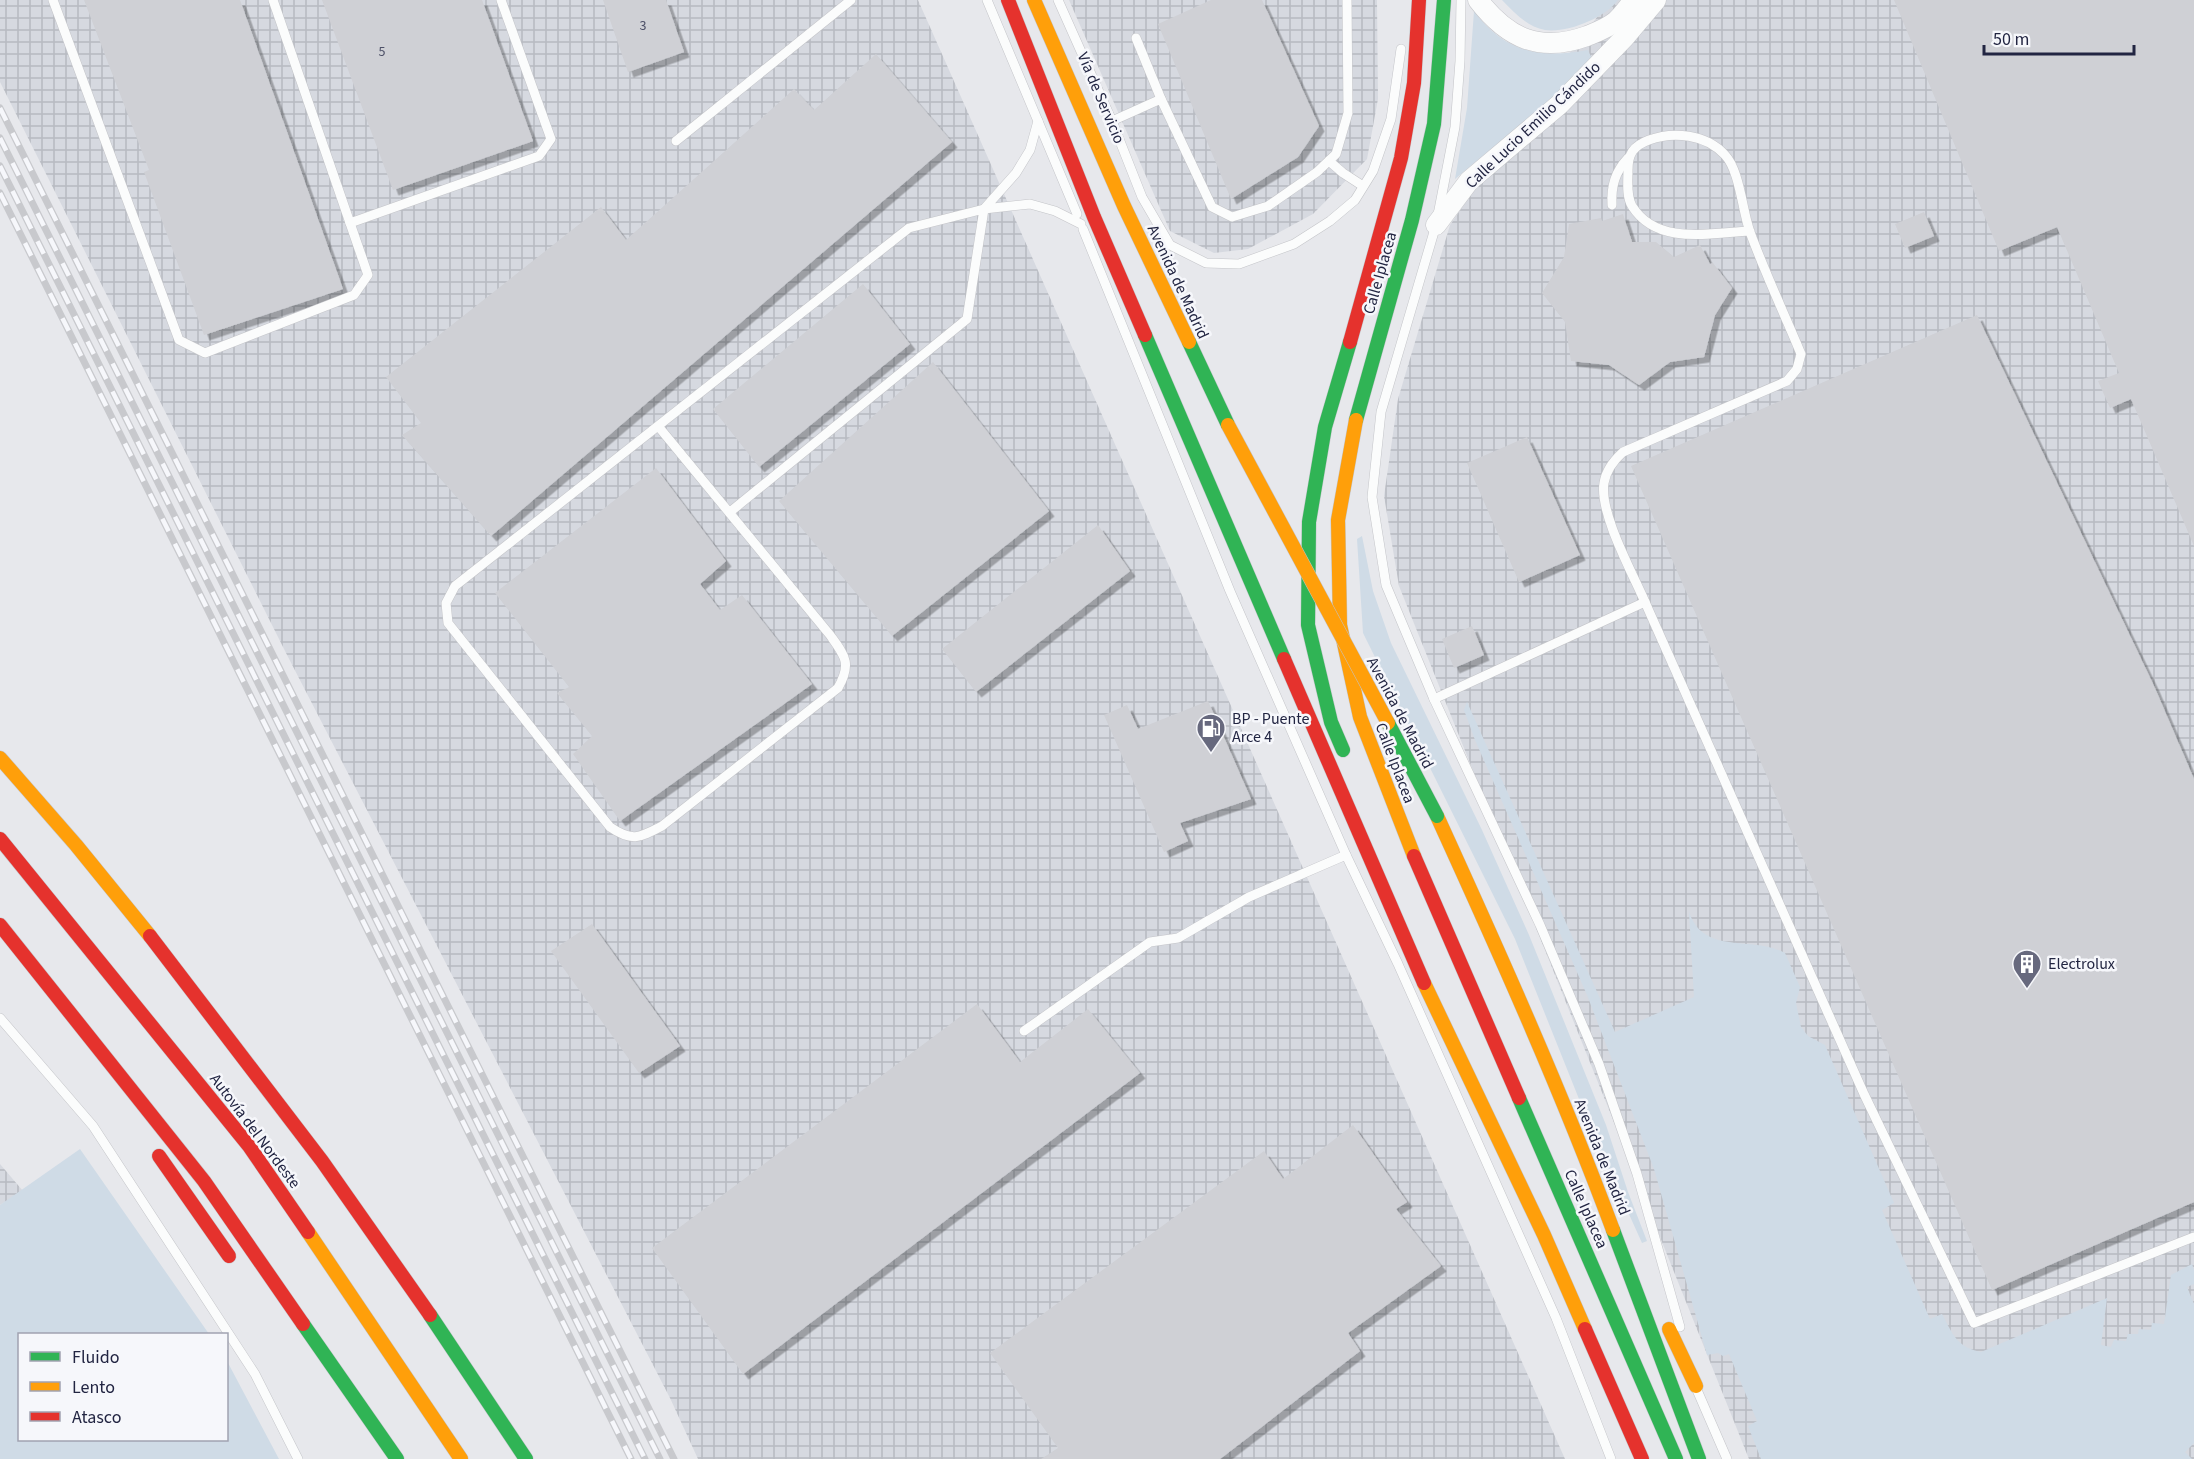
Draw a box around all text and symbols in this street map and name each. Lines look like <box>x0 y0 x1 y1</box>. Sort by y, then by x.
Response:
house number: 3 <box>640 16 647 36</box>
scale bar <box>1984 18 2134 56</box>
text: 50 m <box>1993 27 2029 52</box>
house number: 5 <box>379 42 386 62</box>
street label: Vía de Servicio <box>1072 49 1130 147</box>
street label: Calle Lucio Emilio Cándido <box>1460 56 1606 194</box>
street label: Avenida de Madrid <box>1142 221 1214 343</box>
street label: Calle Iplacea <box>1358 229 1402 317</box>
street label: Avenida de Madrid <box>1361 653 1439 773</box>
place label: BP - Puente Arce 4 <box>1232 708 1309 748</box>
fuel station icon: BP - Puente Arce 4 <box>1195 712 1227 754</box>
street label: Calle Iplacea <box>1370 720 1420 806</box>
building icon: Electrolux <box>2011 948 2043 990</box>
place label: Electrolux <box>2048 953 2115 975</box>
street label: Autovía del Nordeste <box>205 1069 306 1193</box>
street label: Avenida de Madrid <box>1569 1096 1635 1218</box>
street label: Calle Iplacea <box>1559 1166 1613 1252</box>
legend <box>18 1333 228 1441</box>
text: Fluido <box>72 1345 119 1370</box>
text: Lento <box>72 1375 115 1400</box>
text: Atasco <box>72 1405 121 1430</box>

